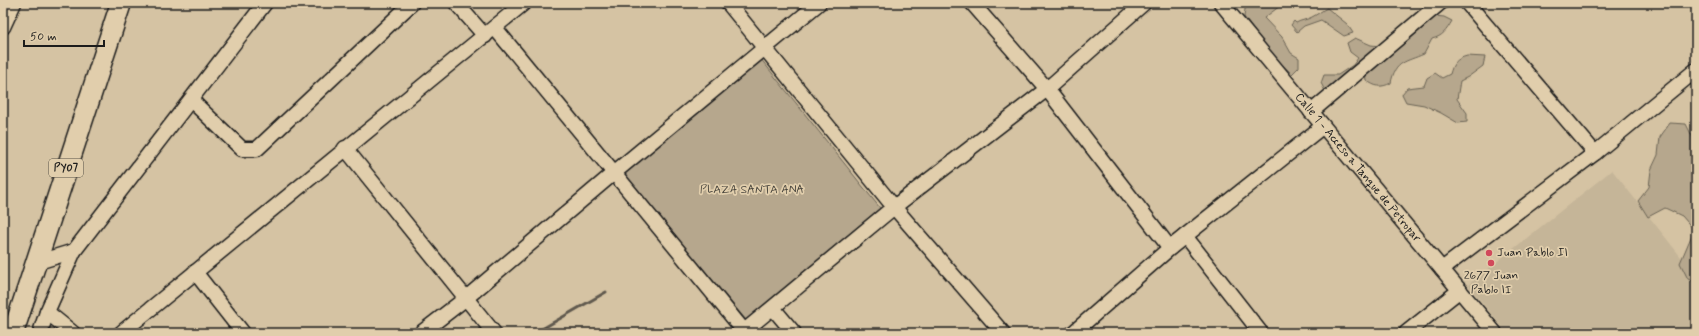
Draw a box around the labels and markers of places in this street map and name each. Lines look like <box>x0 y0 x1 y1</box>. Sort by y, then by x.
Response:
place label: Juan Pablo II <box>1497 245 1568 261</box>
marker: Juan Pablo II <box>1484 248 1494 258</box>
marker: 2677 Juan Pablo II <box>1486 258 1496 268</box>
place label: 2677 Juan Pablo II <box>1464 268 1518 298</box>

